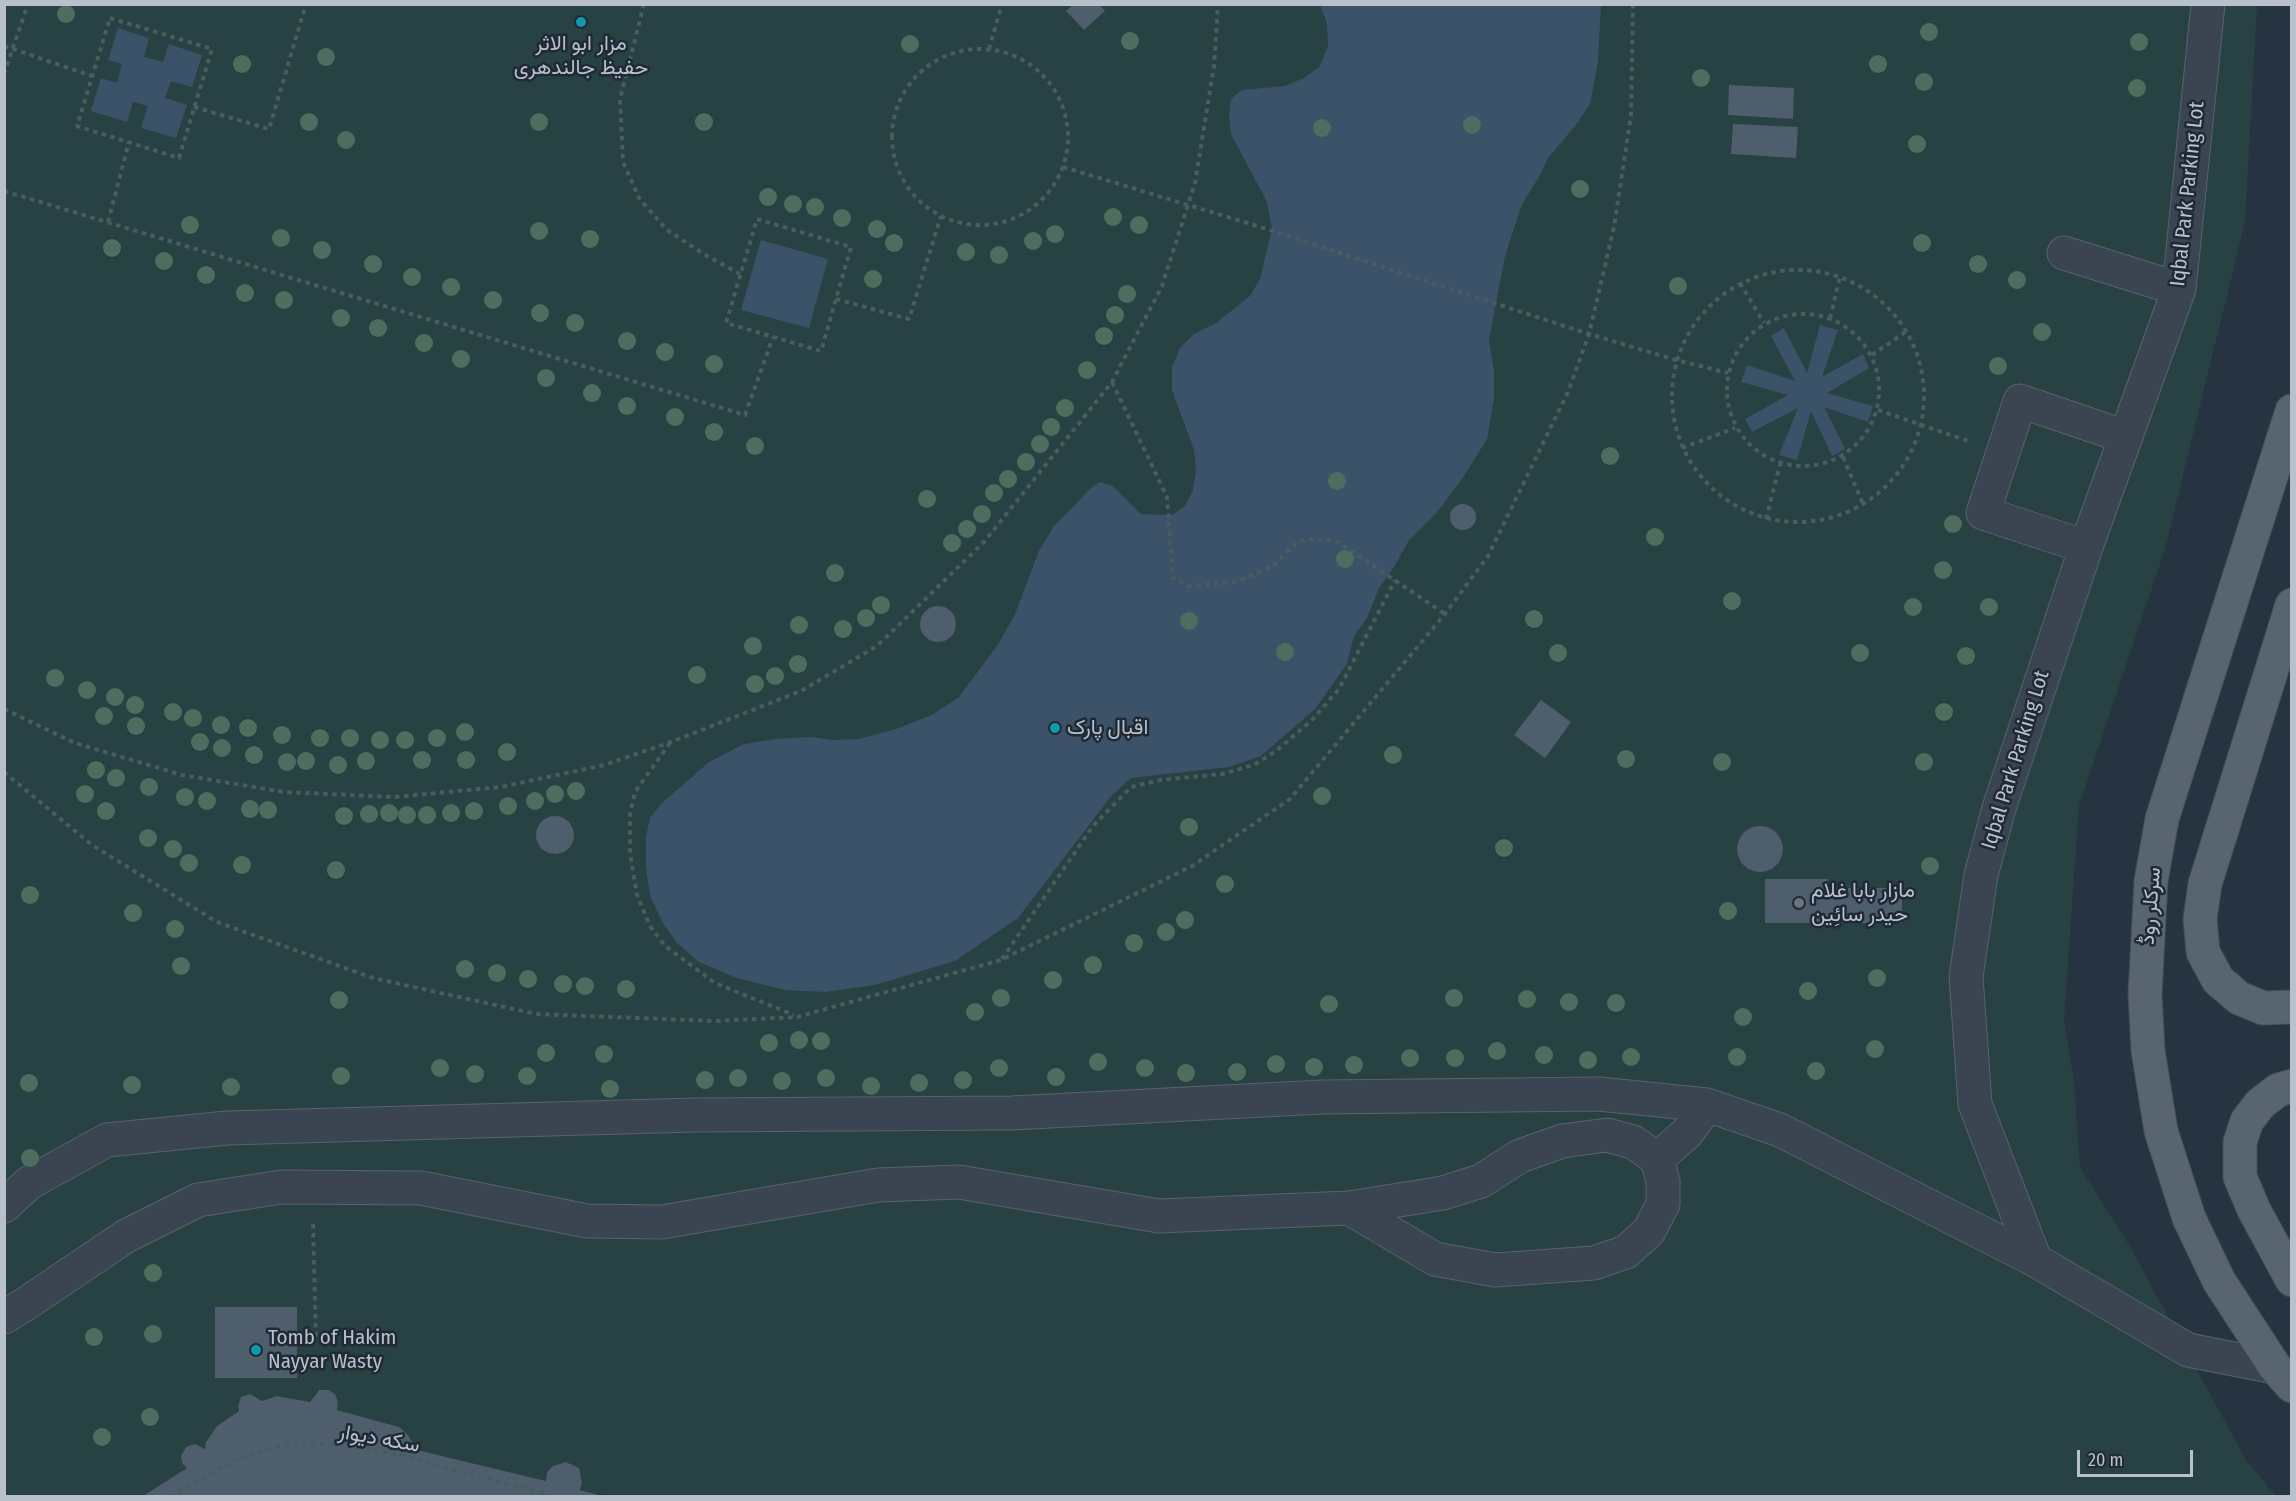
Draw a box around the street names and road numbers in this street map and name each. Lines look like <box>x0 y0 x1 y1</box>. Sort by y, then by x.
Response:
street label: Iqbal Park Parking Lot <box>2166 100 2210 288</box>
street label: Iqbal Park Parking Lot <box>1977 668 2055 852</box>
street label: سرکلر روڈ <box>2135 866 2167 946</box>
street label: سکه دیوار <box>336 1419 422 1459</box>

